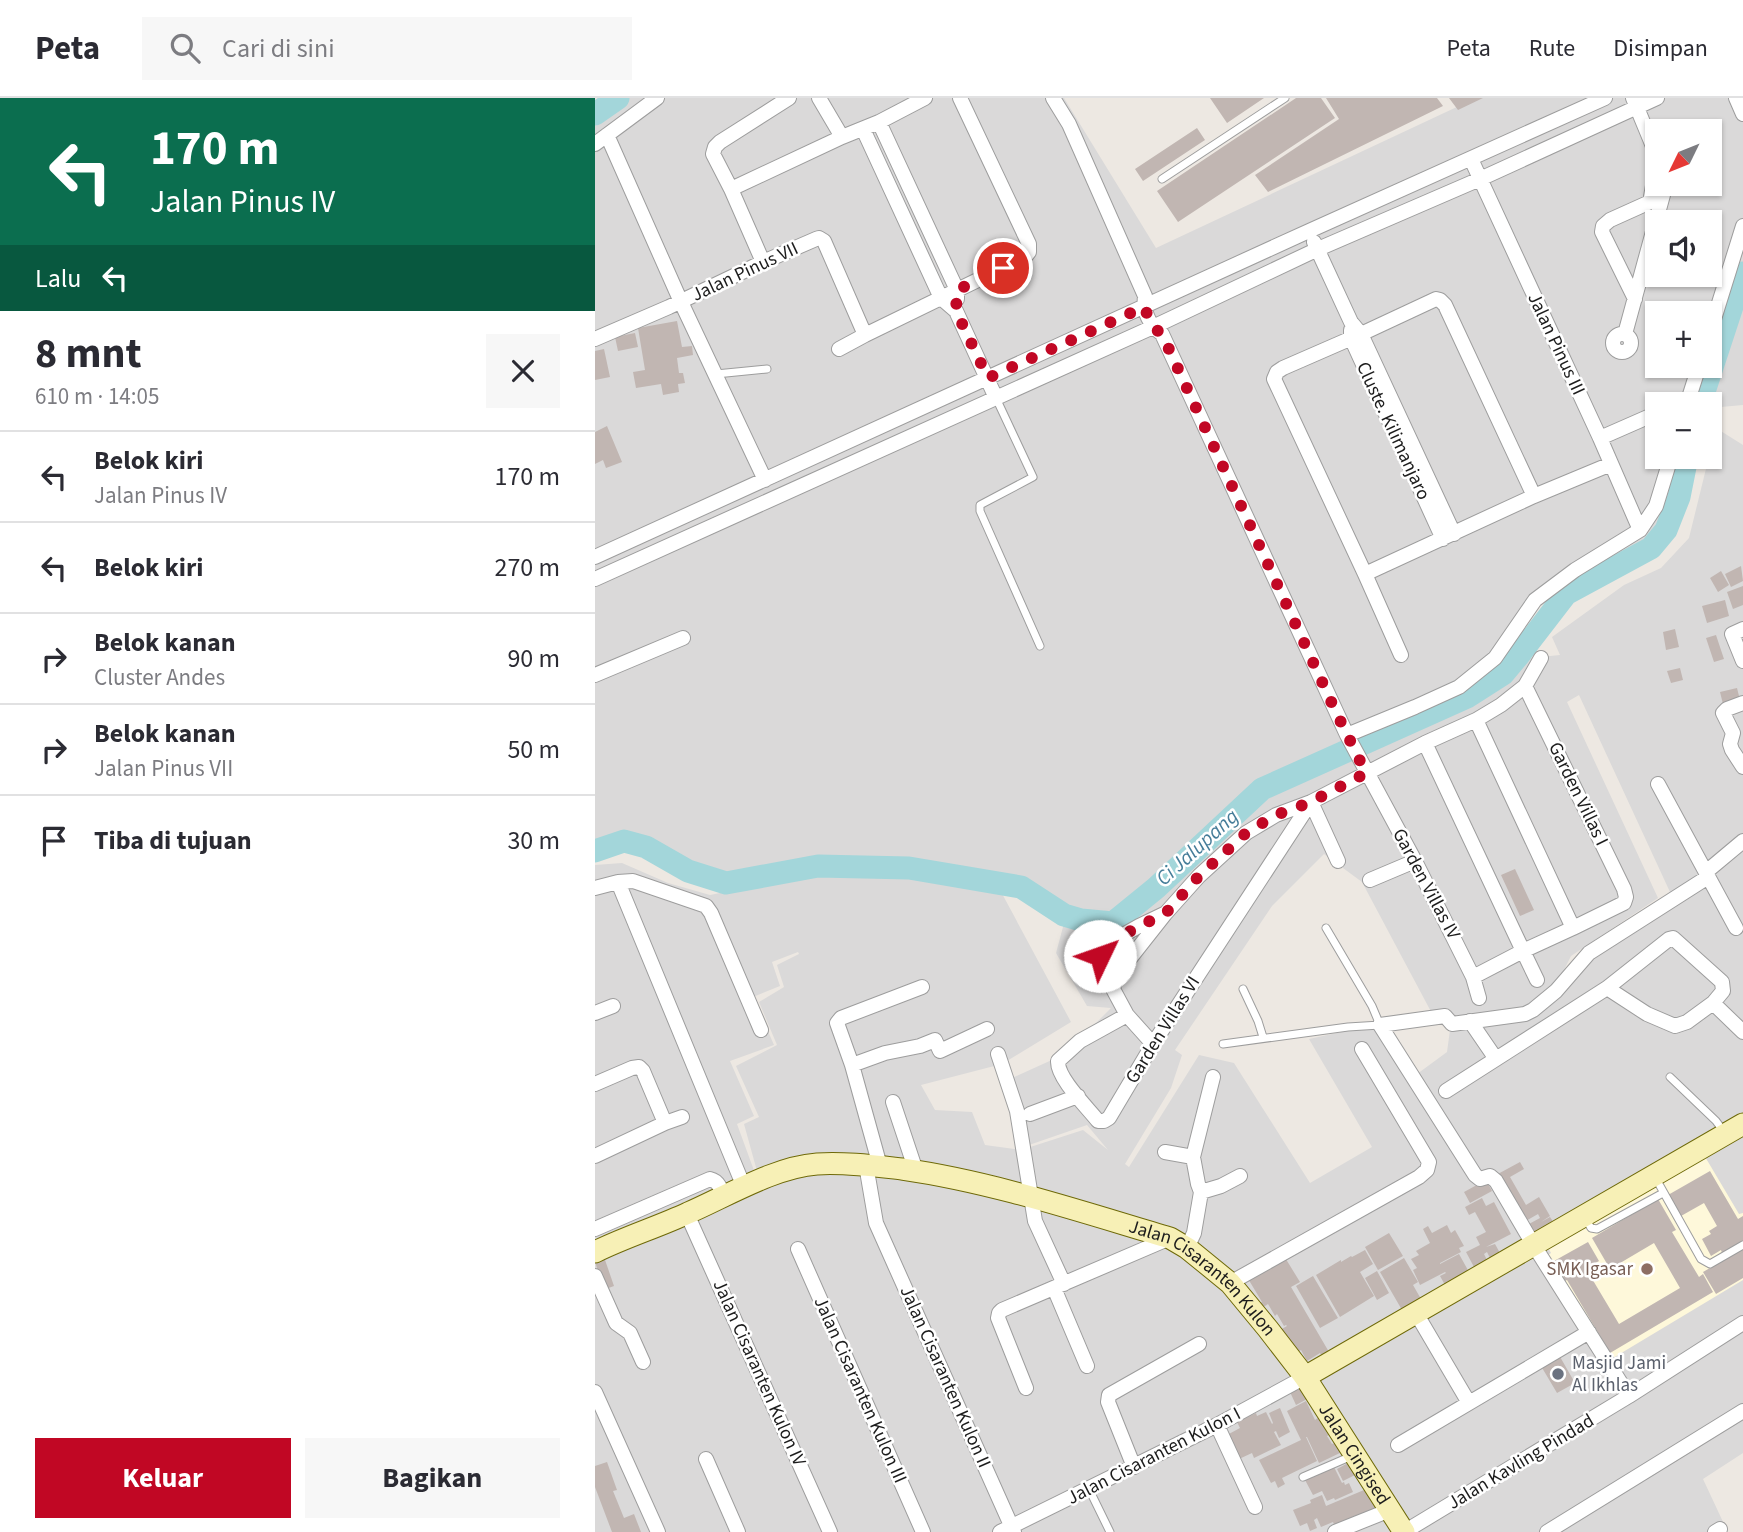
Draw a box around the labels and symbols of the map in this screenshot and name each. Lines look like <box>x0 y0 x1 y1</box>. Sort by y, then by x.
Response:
north arrow <box>1645 119 1722 196</box>
street label: Jalan Pinus VII <box>687 235 803 309</box>
pin <box>973 238 1033 298</box>
street label: Jalan Pinus III <box>1520 288 1592 400</box>
street label: Cluste. Kilimanjaro <box>1349 357 1437 505</box>
street label: Garden Villas I <box>1541 738 1615 850</box>
water label: Ci Jalupang <box>1149 802 1245 892</box>
street label: Garden Villas IV <box>1385 824 1467 944</box>
position arrow <box>1063 919 1137 993</box>
street label: Garden Villas VI <box>1119 971 1207 1089</box>
street label: Jalan Cisaranten Kulon <box>1126 1213 1282 1342</box>
place label: SMK Igasar <box>1546 1256 1633 1283</box>
marker: SMK Igasar <box>1639 1261 1655 1277</box>
street label: Jalan Cisaranten Kulon IV <box>706 1275 812 1471</box>
street label: Jalan Cisaranten Kulon II <box>893 1282 997 1472</box>
street label: Jalan Cisaranten Kulon III <box>807 1292 913 1488</box>
place label: Masjid Jami Al Ikhlas <box>1572 1350 1666 1399</box>
marker: Masjid Jami Al Ikhlas <box>1550 1366 1566 1382</box>
street label: Jalan Cingised <box>1312 1398 1397 1510</box>
street label: Jalan Cisaranten Kulon I <box>1062 1400 1246 1512</box>
street label: Jalan Kavling Pindad <box>1443 1408 1599 1516</box>

